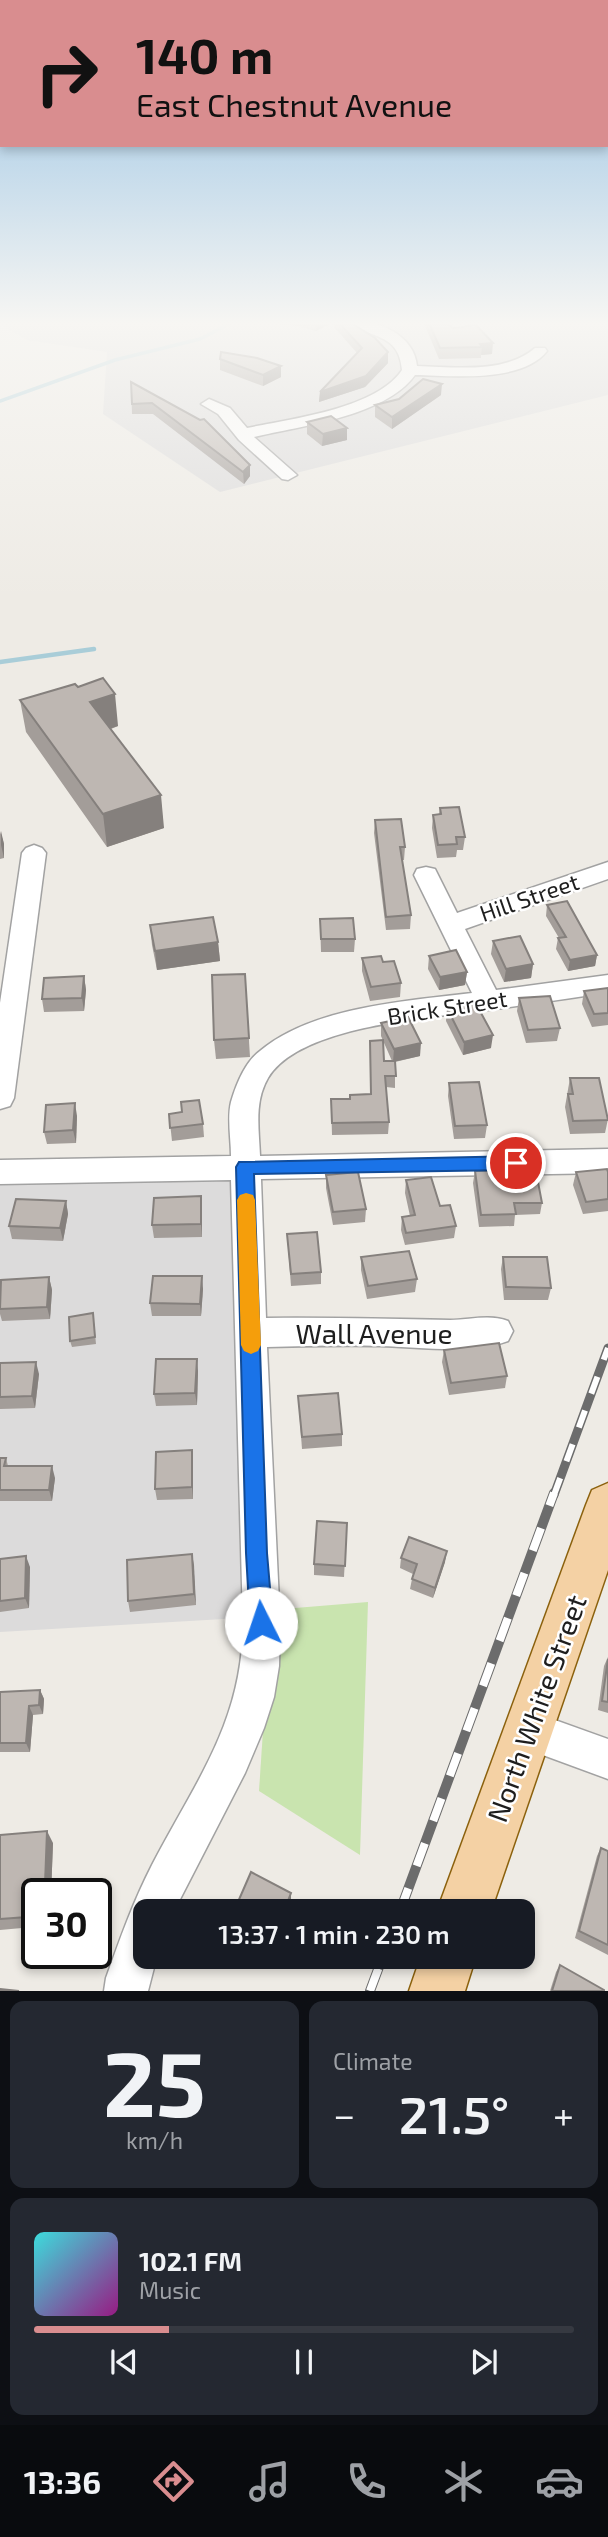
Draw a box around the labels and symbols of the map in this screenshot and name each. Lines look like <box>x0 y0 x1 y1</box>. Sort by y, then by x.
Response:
street label: Hill Street <box>476 867 583 927</box>
street label: Brick Street <box>385 984 509 1030</box>
pin <box>486 1133 546 1193</box>
street label: Wall Avenue <box>296 1316 452 1350</box>
position arrow <box>224 1586 298 1660</box>
street label: North White Street <box>479 1590 593 1826</box>
speed limit sign: 30 <box>21 1878 112 1969</box>

